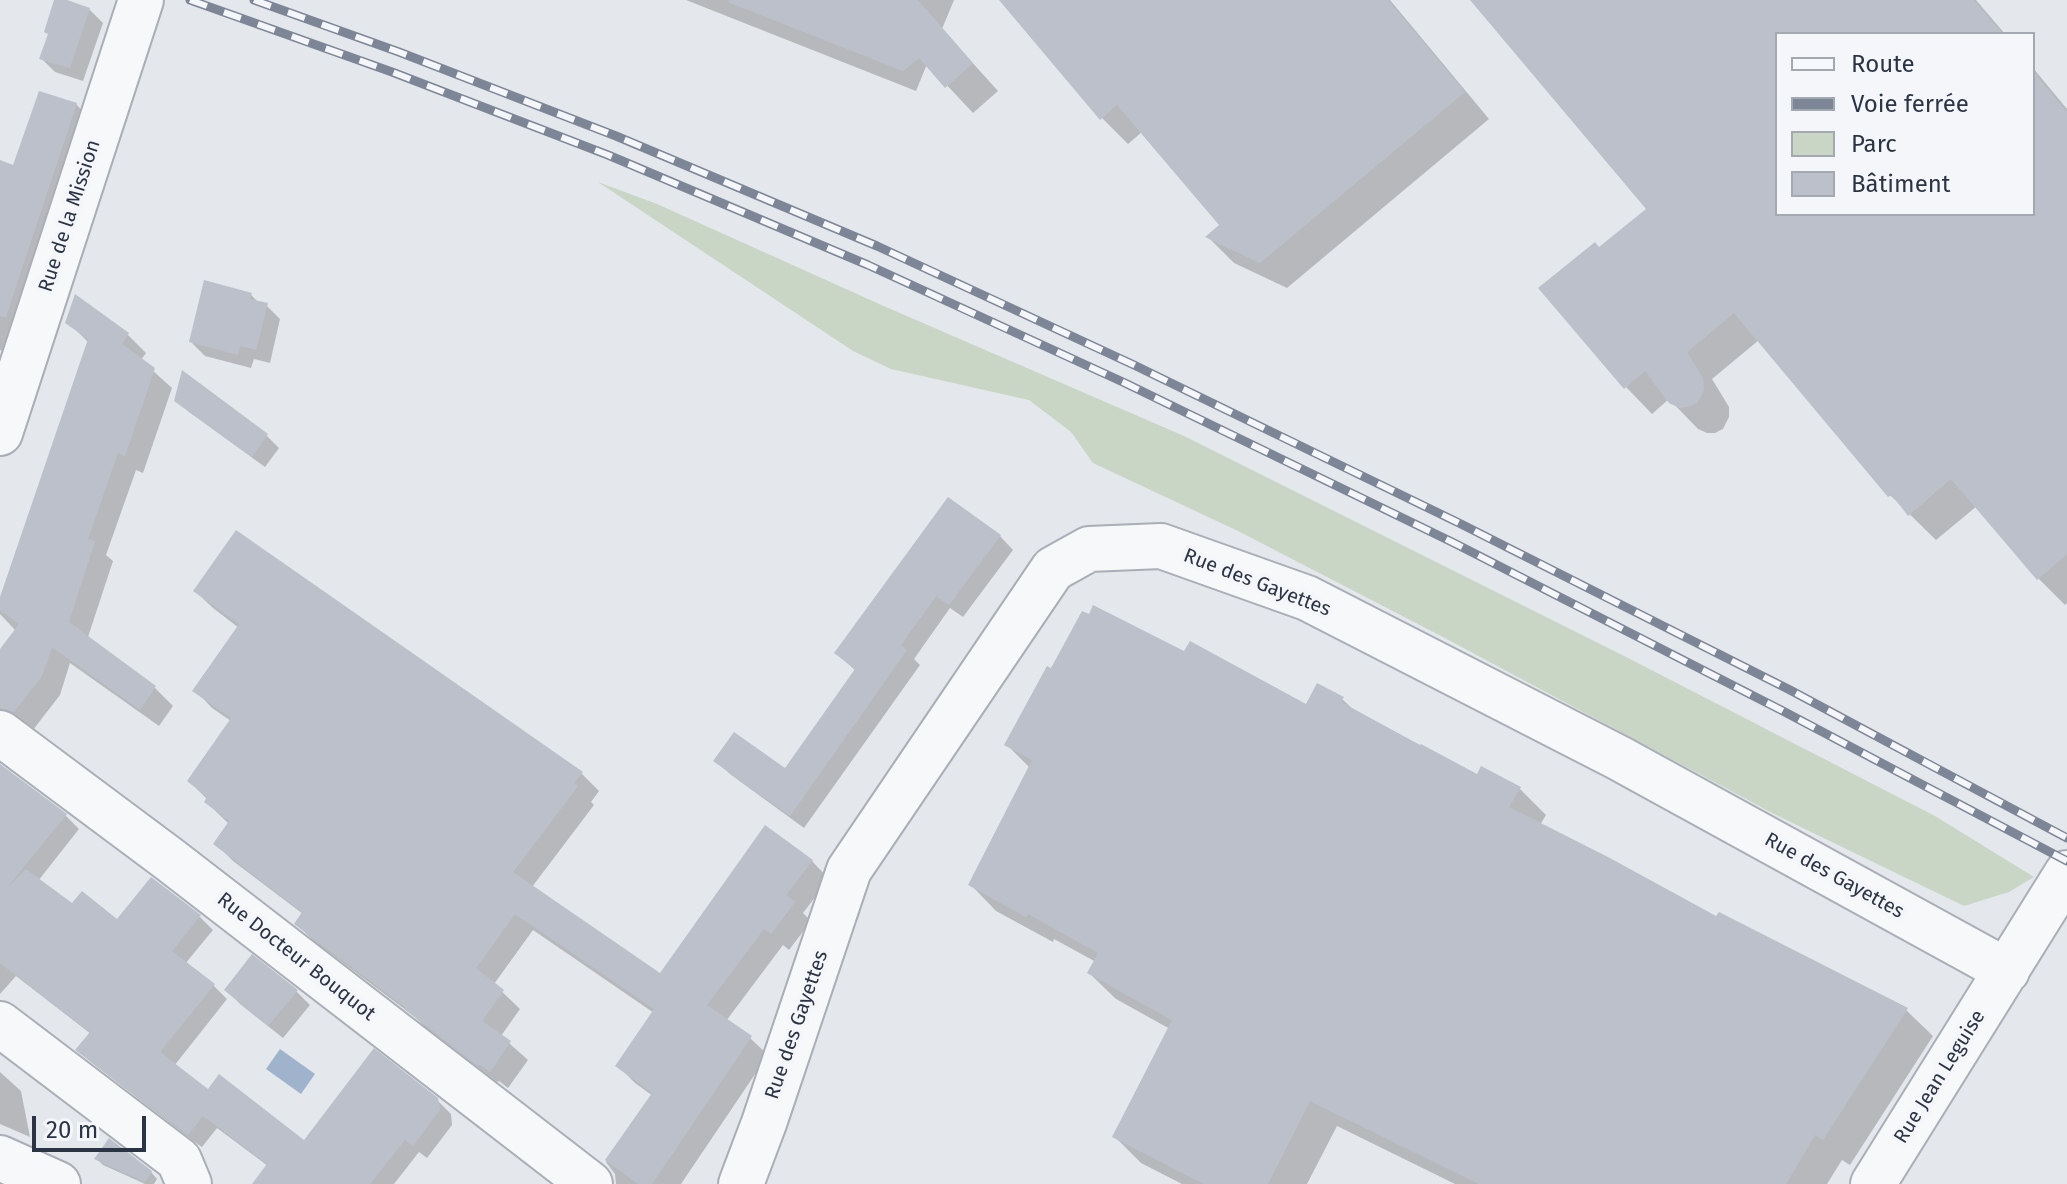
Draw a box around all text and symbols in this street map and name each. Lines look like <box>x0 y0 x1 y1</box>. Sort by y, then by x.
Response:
legend <box>1775 32 2035 216</box>
text: Route <box>1851 50 1915 78</box>
text: Voie ferrée <box>1851 90 1969 118</box>
text: Parc <box>1851 130 1897 158</box>
street label: Rue de la Mission <box>34 137 106 295</box>
text: Bâtiment <box>1851 170 1950 198</box>
street label: Rue des Gayettes <box>1180 544 1334 622</box>
street label: Rue des Gayettes <box>1760 828 1908 924</box>
street label: Rue Docteur Bouquot <box>212 888 380 1026</box>
street label: Rue des Gayettes <box>760 947 834 1103</box>
street label: Rue Jean Leguise <box>1889 1006 1991 1148</box>
scale bar <box>36 1100 150 1150</box>
text: 20 m <box>46 1116 98 1144</box>

